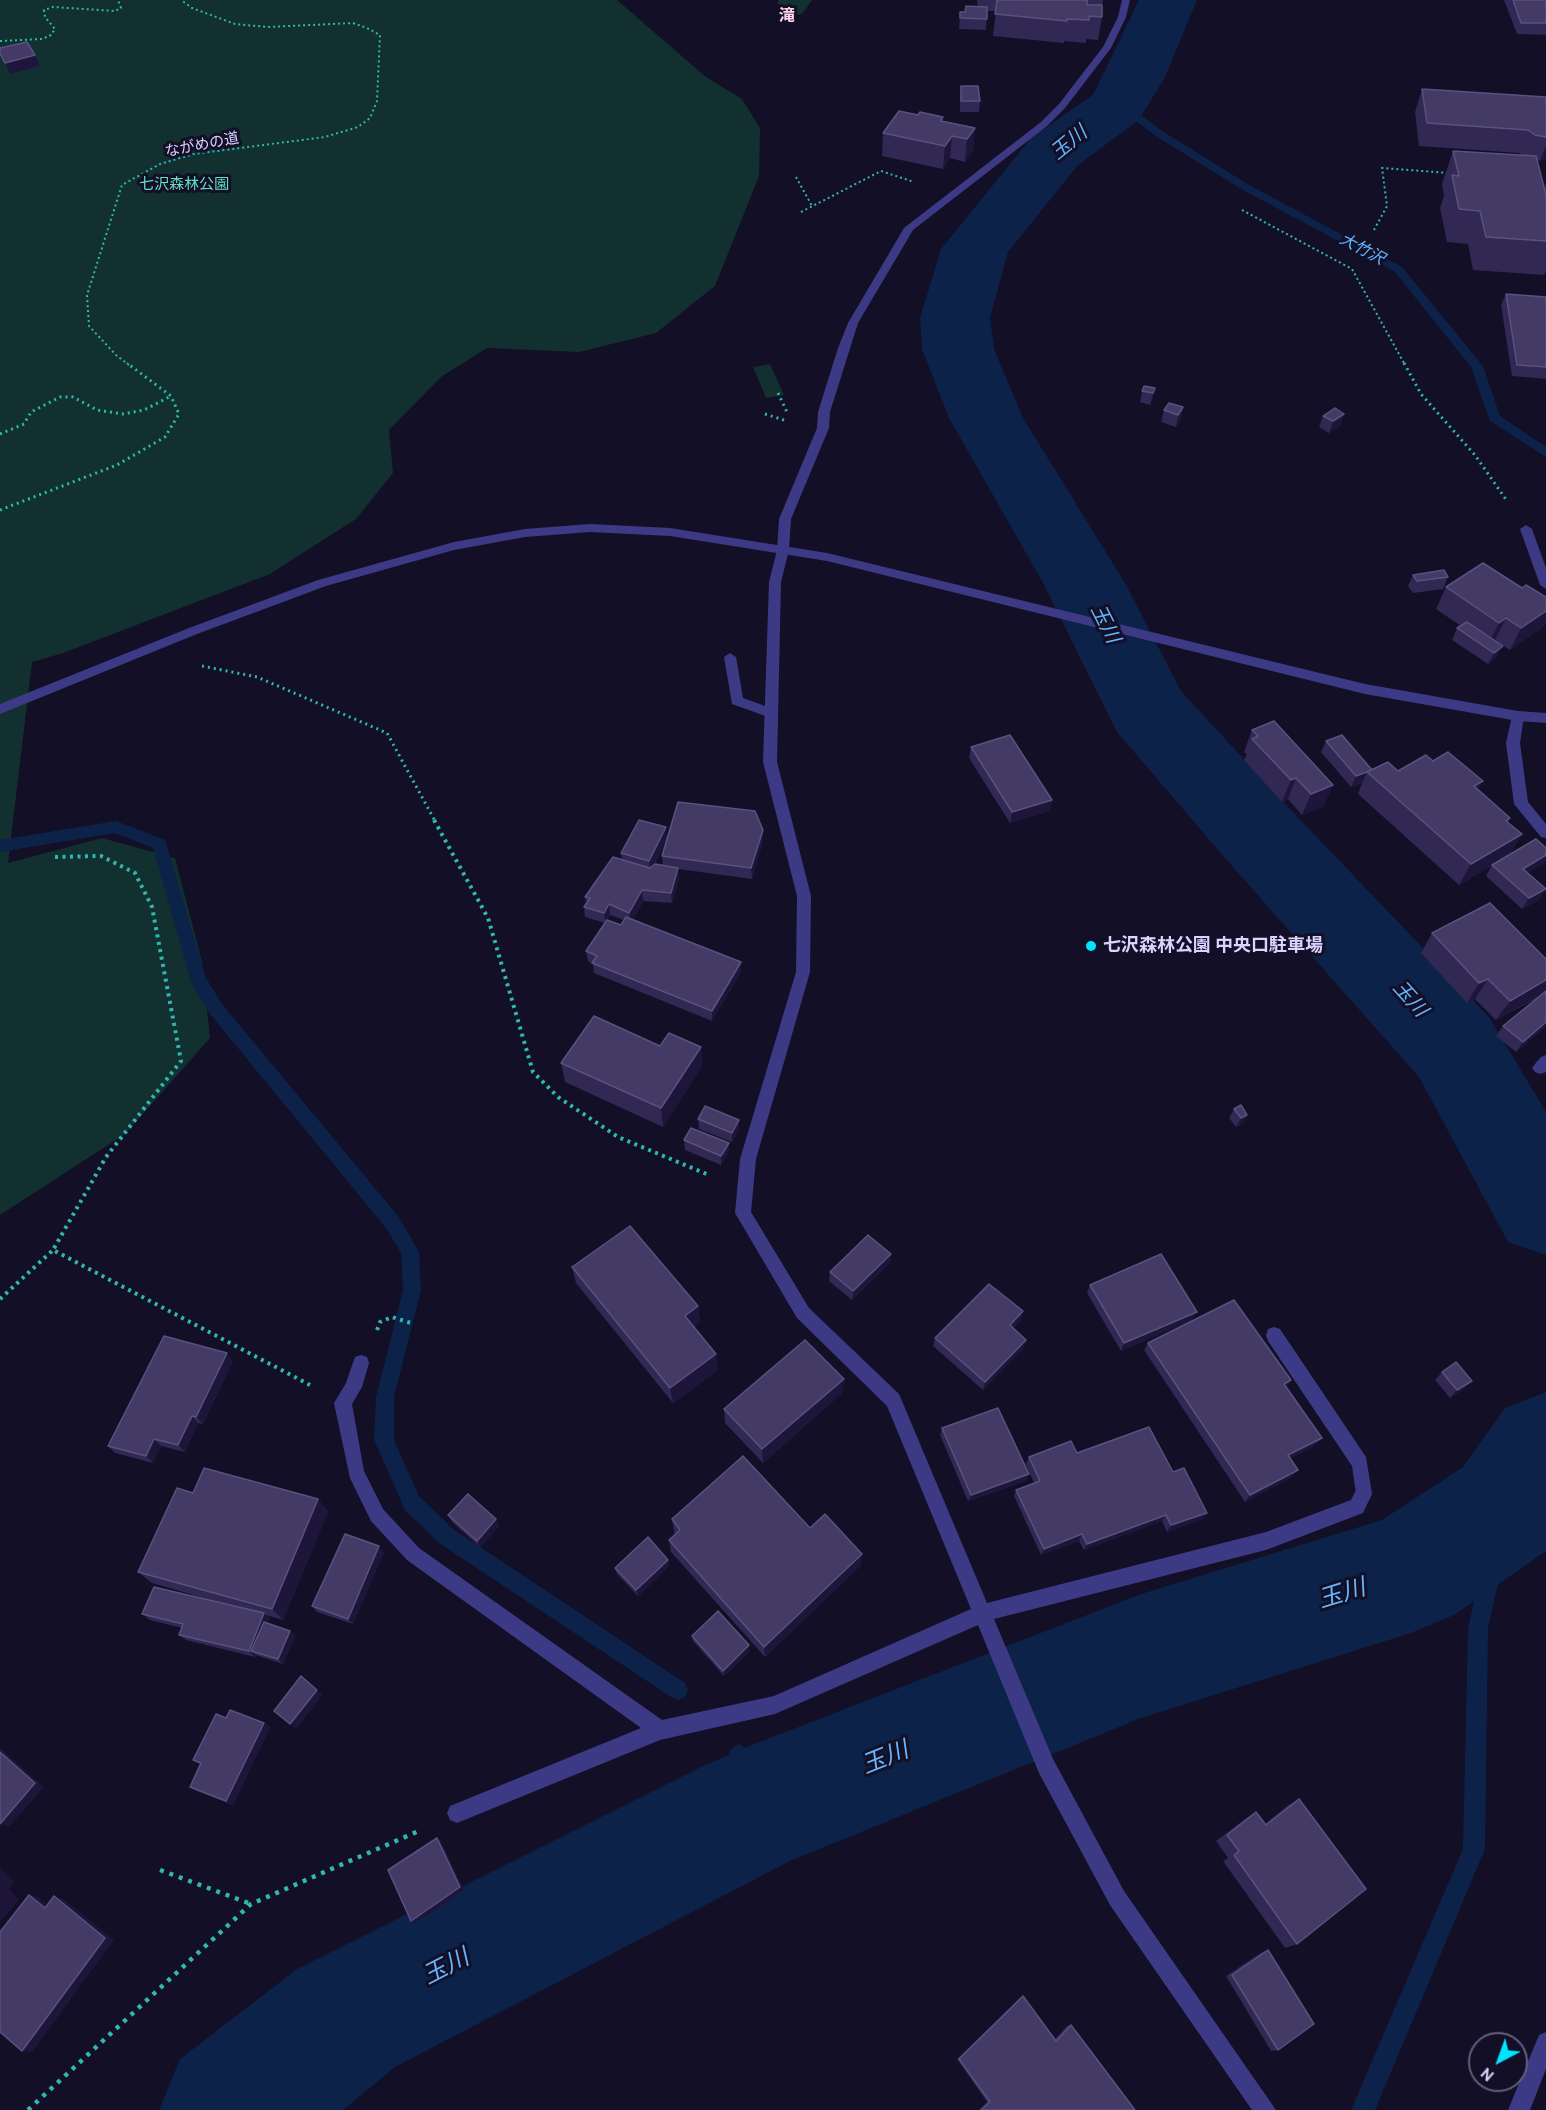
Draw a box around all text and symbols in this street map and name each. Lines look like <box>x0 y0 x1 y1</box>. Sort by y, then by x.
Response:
district label: 滝 <box>779 6 795 26</box>
water label: 玉川 <box>1046 121 1092 165</box>
street label: ながめの道 <box>163 129 241 161</box>
park label: 七沢森林公園 <box>139 176 229 194</box>
water label: 大竹沢 <box>1336 229 1388 269</box>
water label: 玉川 <box>1085 601 1125 647</box>
place label: 七沢森林公園 中央口駐車場 <box>1103 935 1323 957</box>
marker: 七沢森林公園 中央口駐車場 <box>1084 939 1098 953</box>
water label: 玉川 <box>1388 976 1432 1022</box>
water label: 玉川 <box>1315 1573 1369 1615</box>
water label: 玉川 <box>857 1736 913 1780</box>
water label: 玉川 <box>418 1943 474 1991</box>
north arrow <box>1468 2032 1528 2092</box>
text: N <box>1477 2064 1498 2085</box>

